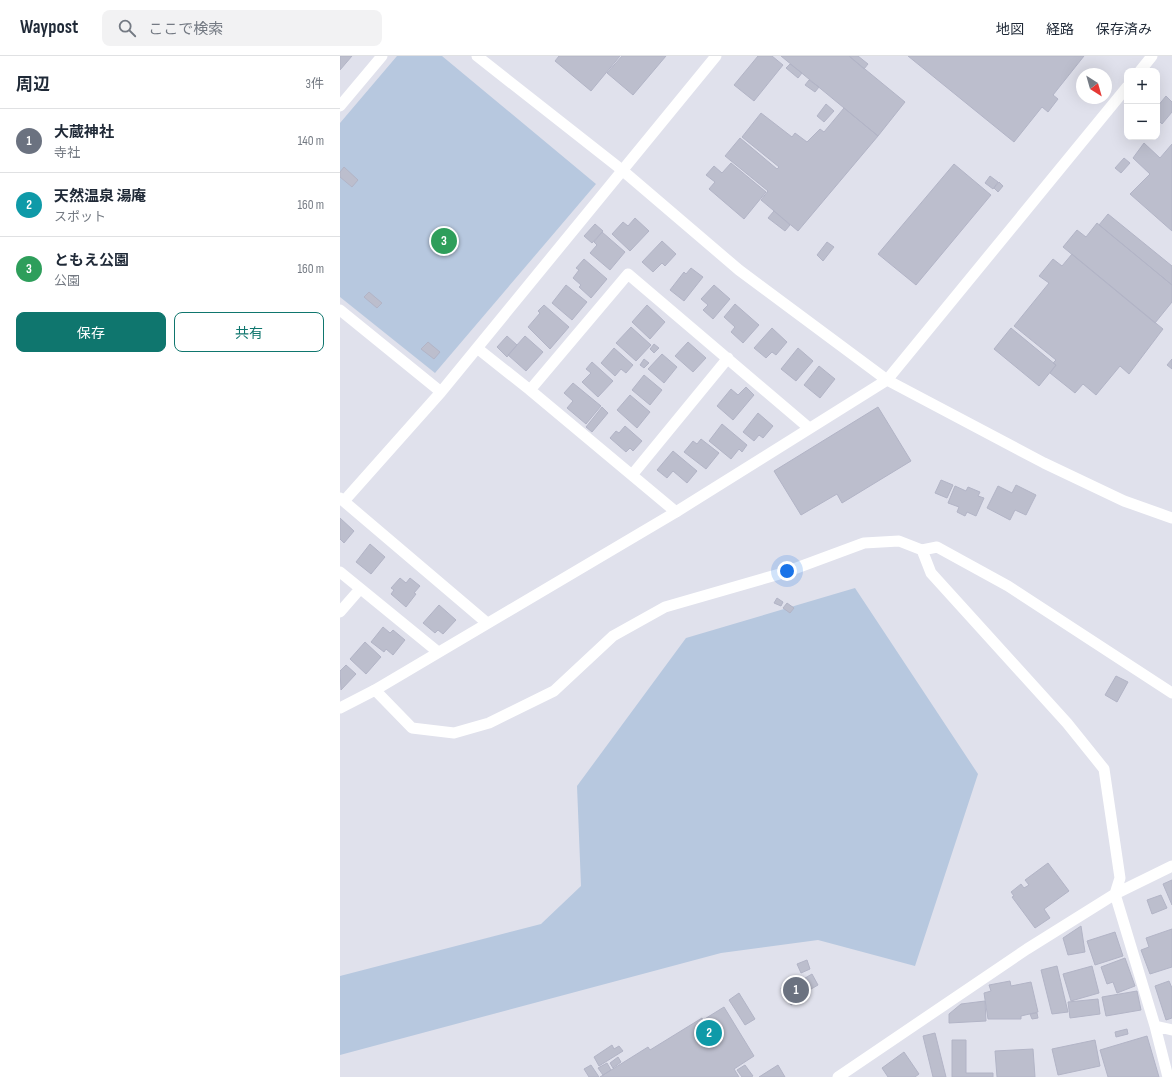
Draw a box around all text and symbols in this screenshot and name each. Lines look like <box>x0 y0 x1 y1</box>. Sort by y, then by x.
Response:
search box <box>102 10 382 46</box>
text: Waypost <box>20 16 78 39</box>
icon: search <box>116 17 138 39</box>
text: ここで検索 <box>148 20 223 39</box>
text: 地図 <box>996 21 1024 38</box>
text: 経路 <box>1046 21 1074 38</box>
text: 保存済み <box>1096 21 1152 38</box>
north arrow <box>1076 68 1112 104</box>
map controls <box>1124 68 1160 140</box>
button: + <box>1124 68 1160 104</box>
text: 周辺 <box>16 75 50 95</box>
text: 3件 <box>306 76 324 92</box>
button: − <box>1124 104 1160 140</box>
text: 大蔵神社 <box>54 123 114 142</box>
text: 1 <box>26 133 32 149</box>
text: 140 m <box>298 133 324 149</box>
text: 寺社 <box>54 145 80 161</box>
text: 天然温泉 湯庵 <box>54 187 146 206</box>
text: 2 <box>26 197 32 213</box>
text: 160 m <box>298 197 324 213</box>
text: スポット <box>54 209 106 225</box>
pin: 3 <box>431 226 457 256</box>
text: ともえ公園 <box>54 251 129 270</box>
text: 3 <box>26 261 32 277</box>
text: 160 m <box>298 261 324 277</box>
text: 公園 <box>54 273 80 289</box>
button: 保存 <box>16 312 166 352</box>
button: 共有 <box>174 312 324 352</box>
your location <box>777 561 797 581</box>
pin: 1 <box>783 975 809 1005</box>
pin: 2 <box>696 1018 722 1048</box>

